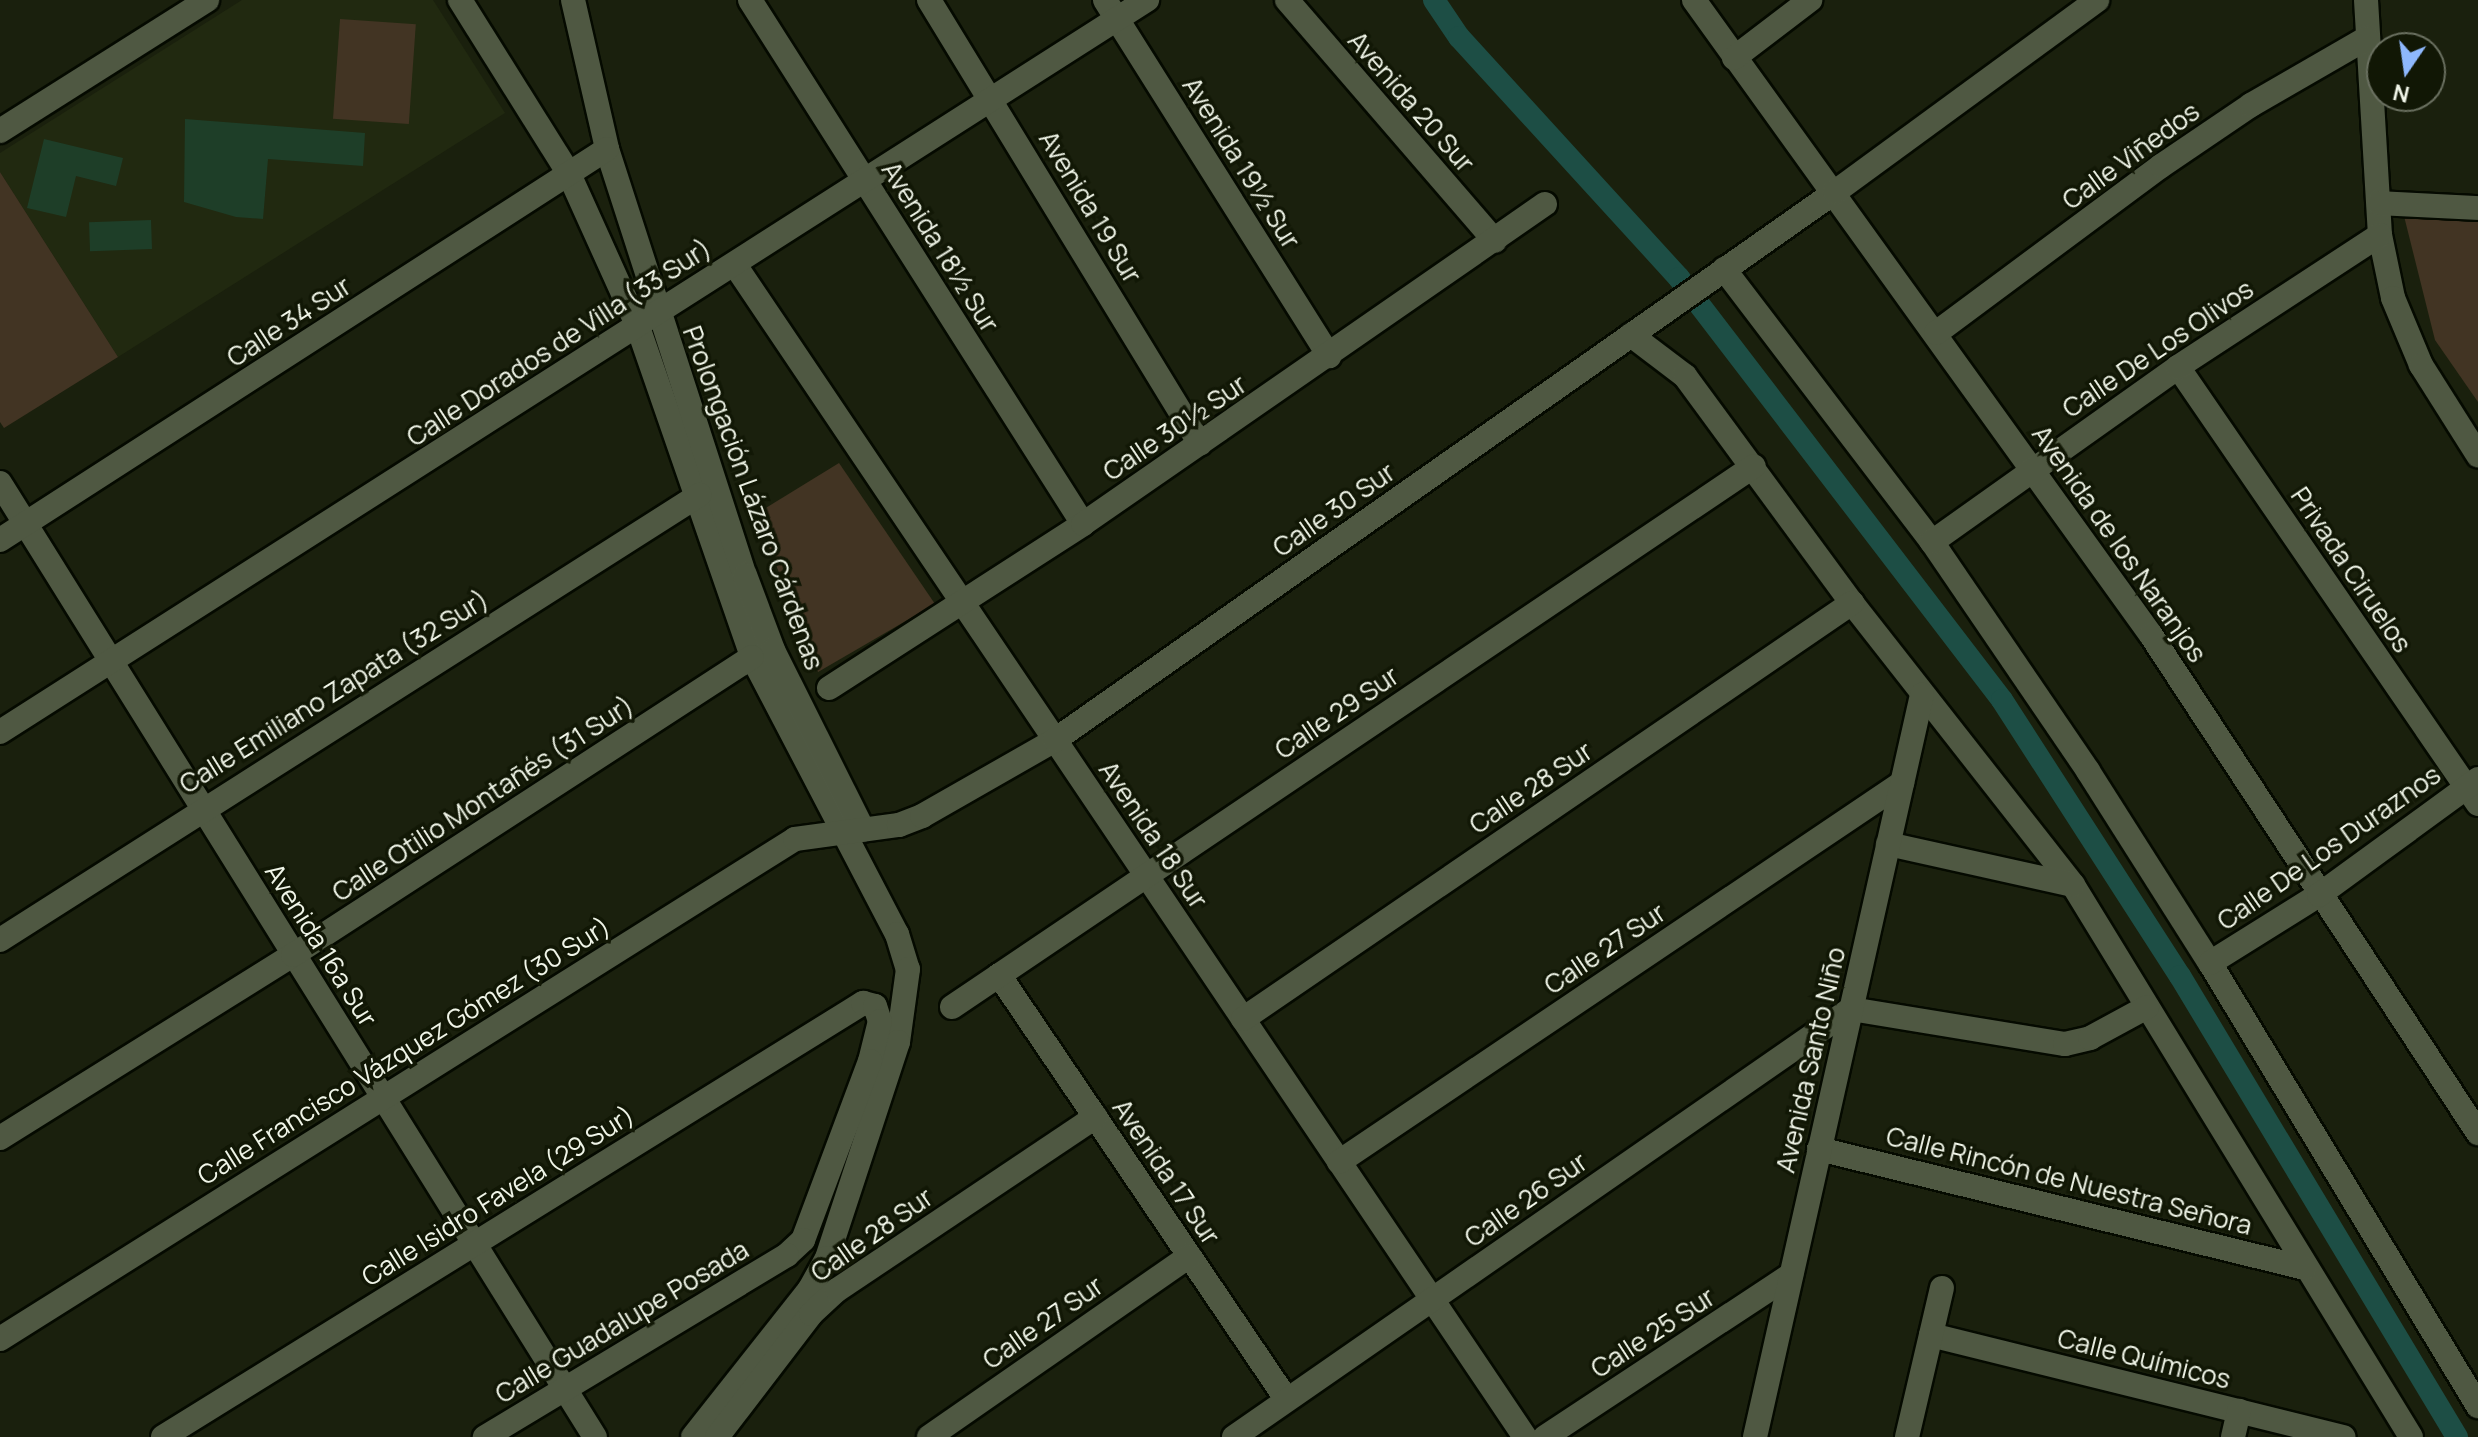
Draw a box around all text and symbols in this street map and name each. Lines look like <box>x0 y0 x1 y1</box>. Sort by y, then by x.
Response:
street label: Avenida 20 Sur <box>1341 25 1481 179</box>
north arrow <box>2366 32 2446 112</box>
street label: Avenida 19½ Sur <box>1176 72 1306 254</box>
text: N <box>2390 77 2412 110</box>
street label: Calle Viñedos <box>2056 96 2206 216</box>
street label: Avenida 19 Sur <box>1032 125 1148 289</box>
street label: Avenida 18½ Sur <box>875 156 1005 338</box>
street label: Calle Dorados de Villa (33 Sur) <box>401 233 717 453</box>
street label: Calle 34 Sur <box>221 270 357 374</box>
street label: Calle De Los Olivos <box>2057 274 2259 424</box>
street label: Prolongación Lázaro Cárdenas <box>676 322 830 674</box>
street label: Calle 30½ Sur <box>1097 369 1253 487</box>
street label: Avenida de los Naranjos <box>2025 420 2213 668</box>
street label: Calle 30 Sur <box>1267 457 1401 563</box>
street label: Privada Ciruelos <box>2284 481 2418 659</box>
street label: Calle Emiliano Zapata (32 Sur) <box>174 584 494 800</box>
street label: Calle 29 Sur <box>1269 660 1405 766</box>
street label: Calle Otilio Montañés (31 Sur) <box>327 690 639 908</box>
street label: Calle 28 Sur <box>1464 735 1598 841</box>
street label: Avenida 18 Sur <box>1092 755 1214 915</box>
street label: Calle De Los Duraznos <box>2212 759 2446 937</box>
street label: Avenida 16a Sur <box>258 858 384 1032</box>
street label: Calle 27 Sur <box>1538 897 1672 1001</box>
street label: Calle Francisco Vázquez Gómez (30 Sur) <box>192 910 616 1192</box>
street label: Avenida Santo Niño <box>1770 944 1852 1176</box>
street label: Avenida 17 Sur <box>1106 1093 1226 1251</box>
street label: Calle Isidro Favela (29 Sur) <box>356 1099 640 1293</box>
street label: Calle Rincón de Nuestra Señora <box>1883 1120 2255 1242</box>
street label: Calle 26 Sur <box>1459 1146 1593 1254</box>
street label: Calle 28 Sur <box>805 1182 939 1288</box>
street label: Calle Guadalupe Posada <box>490 1234 754 1410</box>
street label: Calle 27 Sur <box>977 1270 1109 1376</box>
street label: Calle 25 Sur <box>1585 1281 1721 1385</box>
street label: Calle Químicos <box>2054 1322 2234 1396</box>

